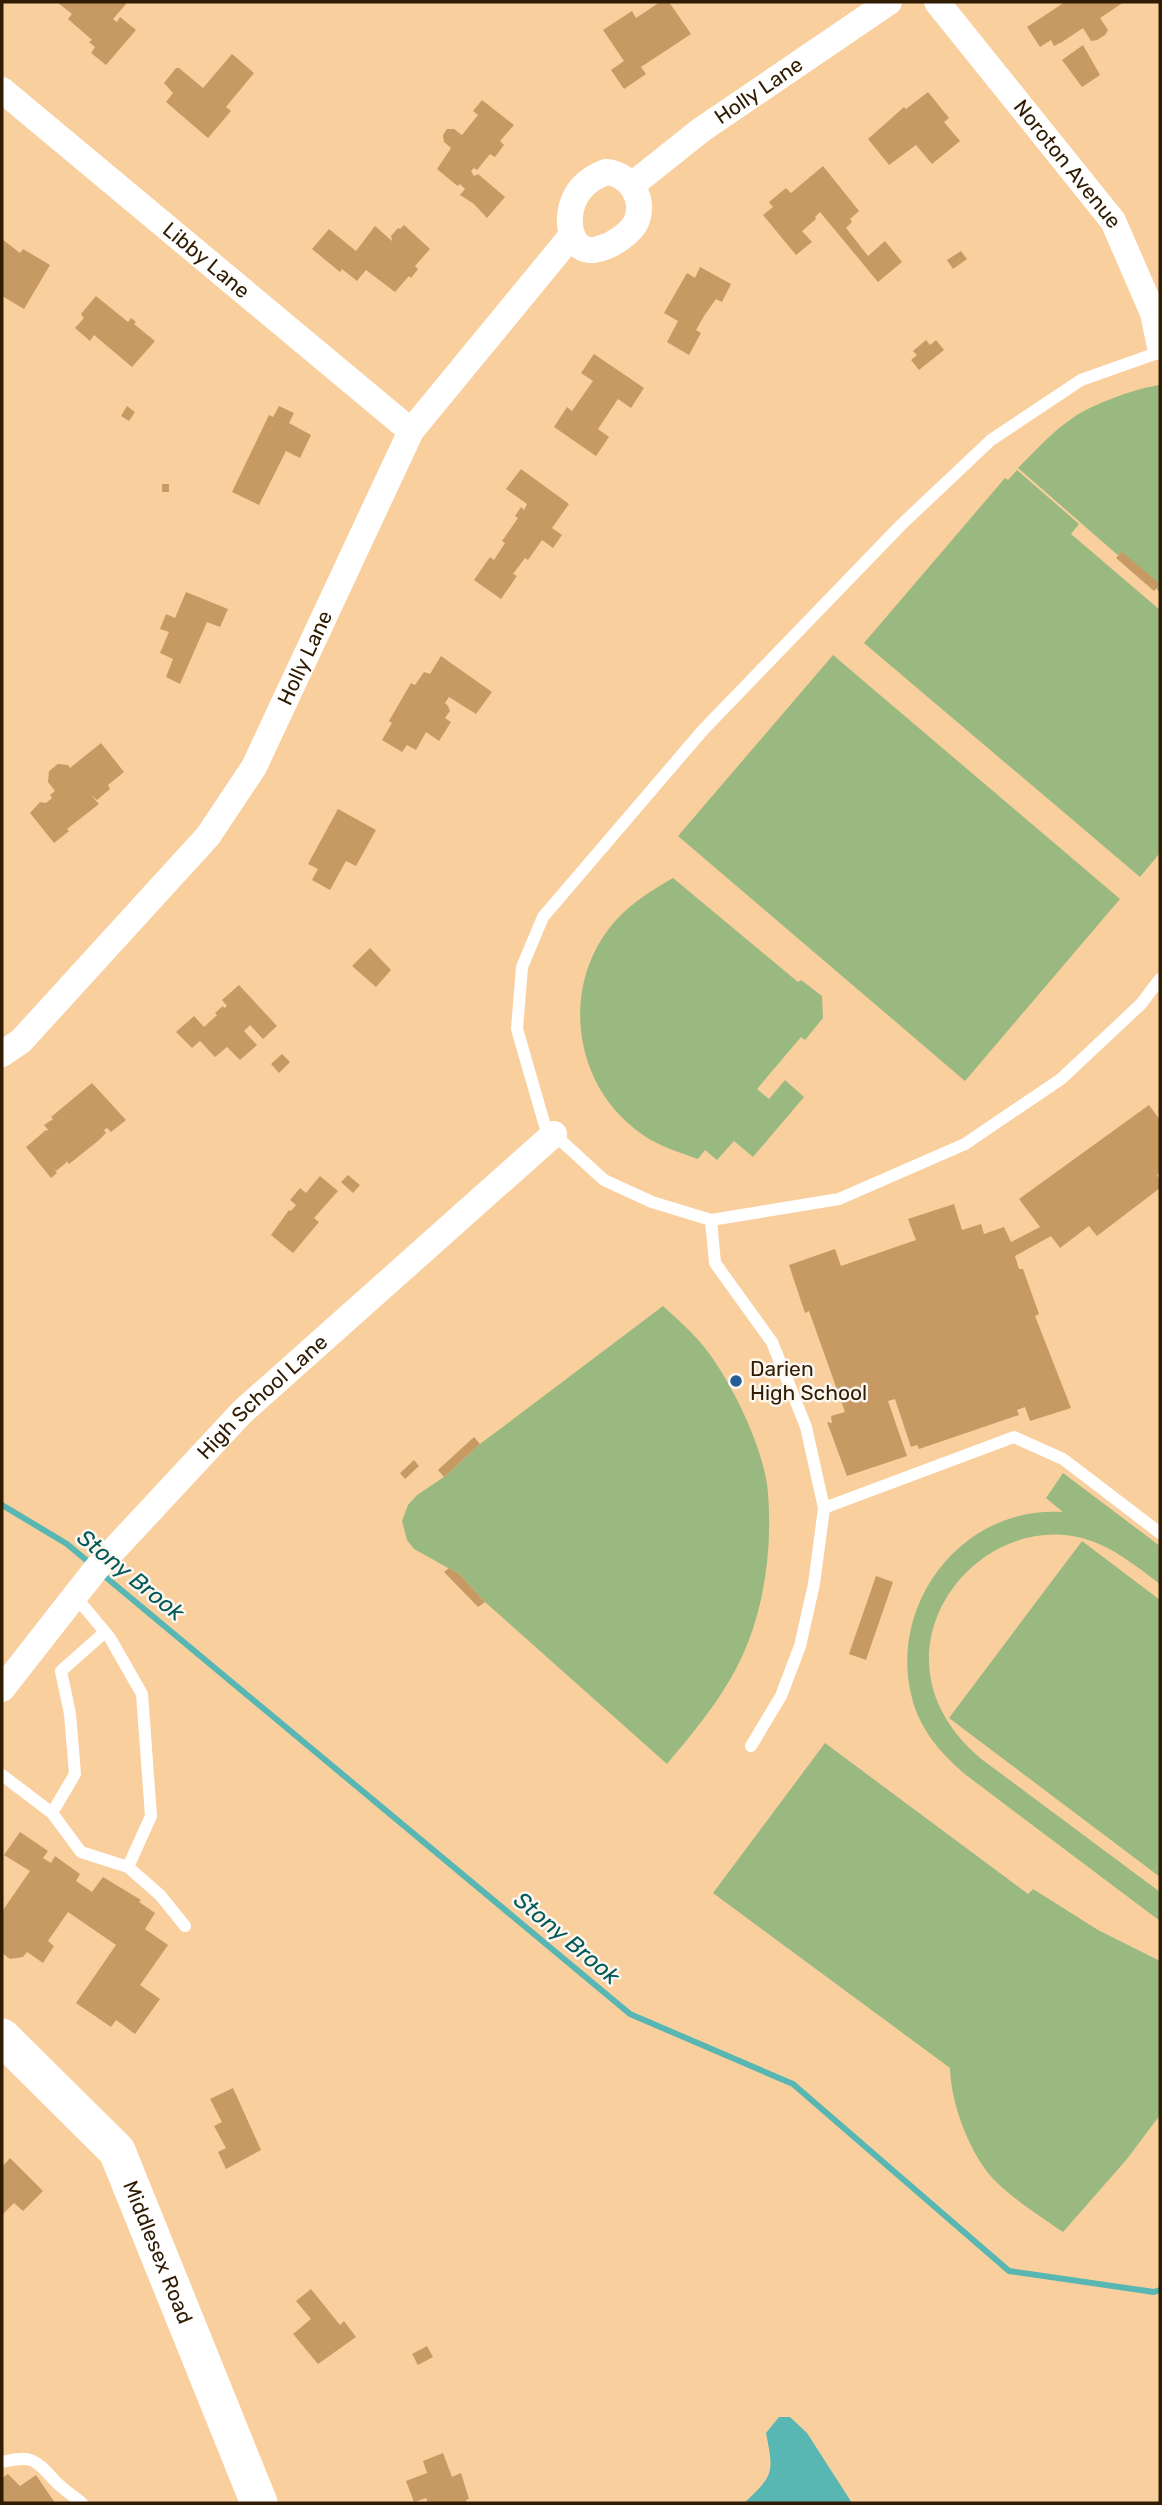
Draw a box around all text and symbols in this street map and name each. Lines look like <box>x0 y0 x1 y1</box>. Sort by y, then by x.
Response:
street label: Holly Lane <box>709 51 807 129</box>
street label: Noroton Avenue <box>1009 95 1127 233</box>
street label: Libby Lane <box>158 217 255 303</box>
street label: Holly Lane <box>272 606 337 709</box>
street label: High School Lane <box>192 1329 332 1464</box>
place label: Darien High School <box>750 1356 867 1405</box>
marker: Darien High School <box>728 1373 744 1389</box>
water label: Stony Brook <box>72 1523 191 1627</box>
water label: Stony Brook <box>508 1886 627 1991</box>
street label: Middlesex Road <box>118 2177 198 2327</box>

